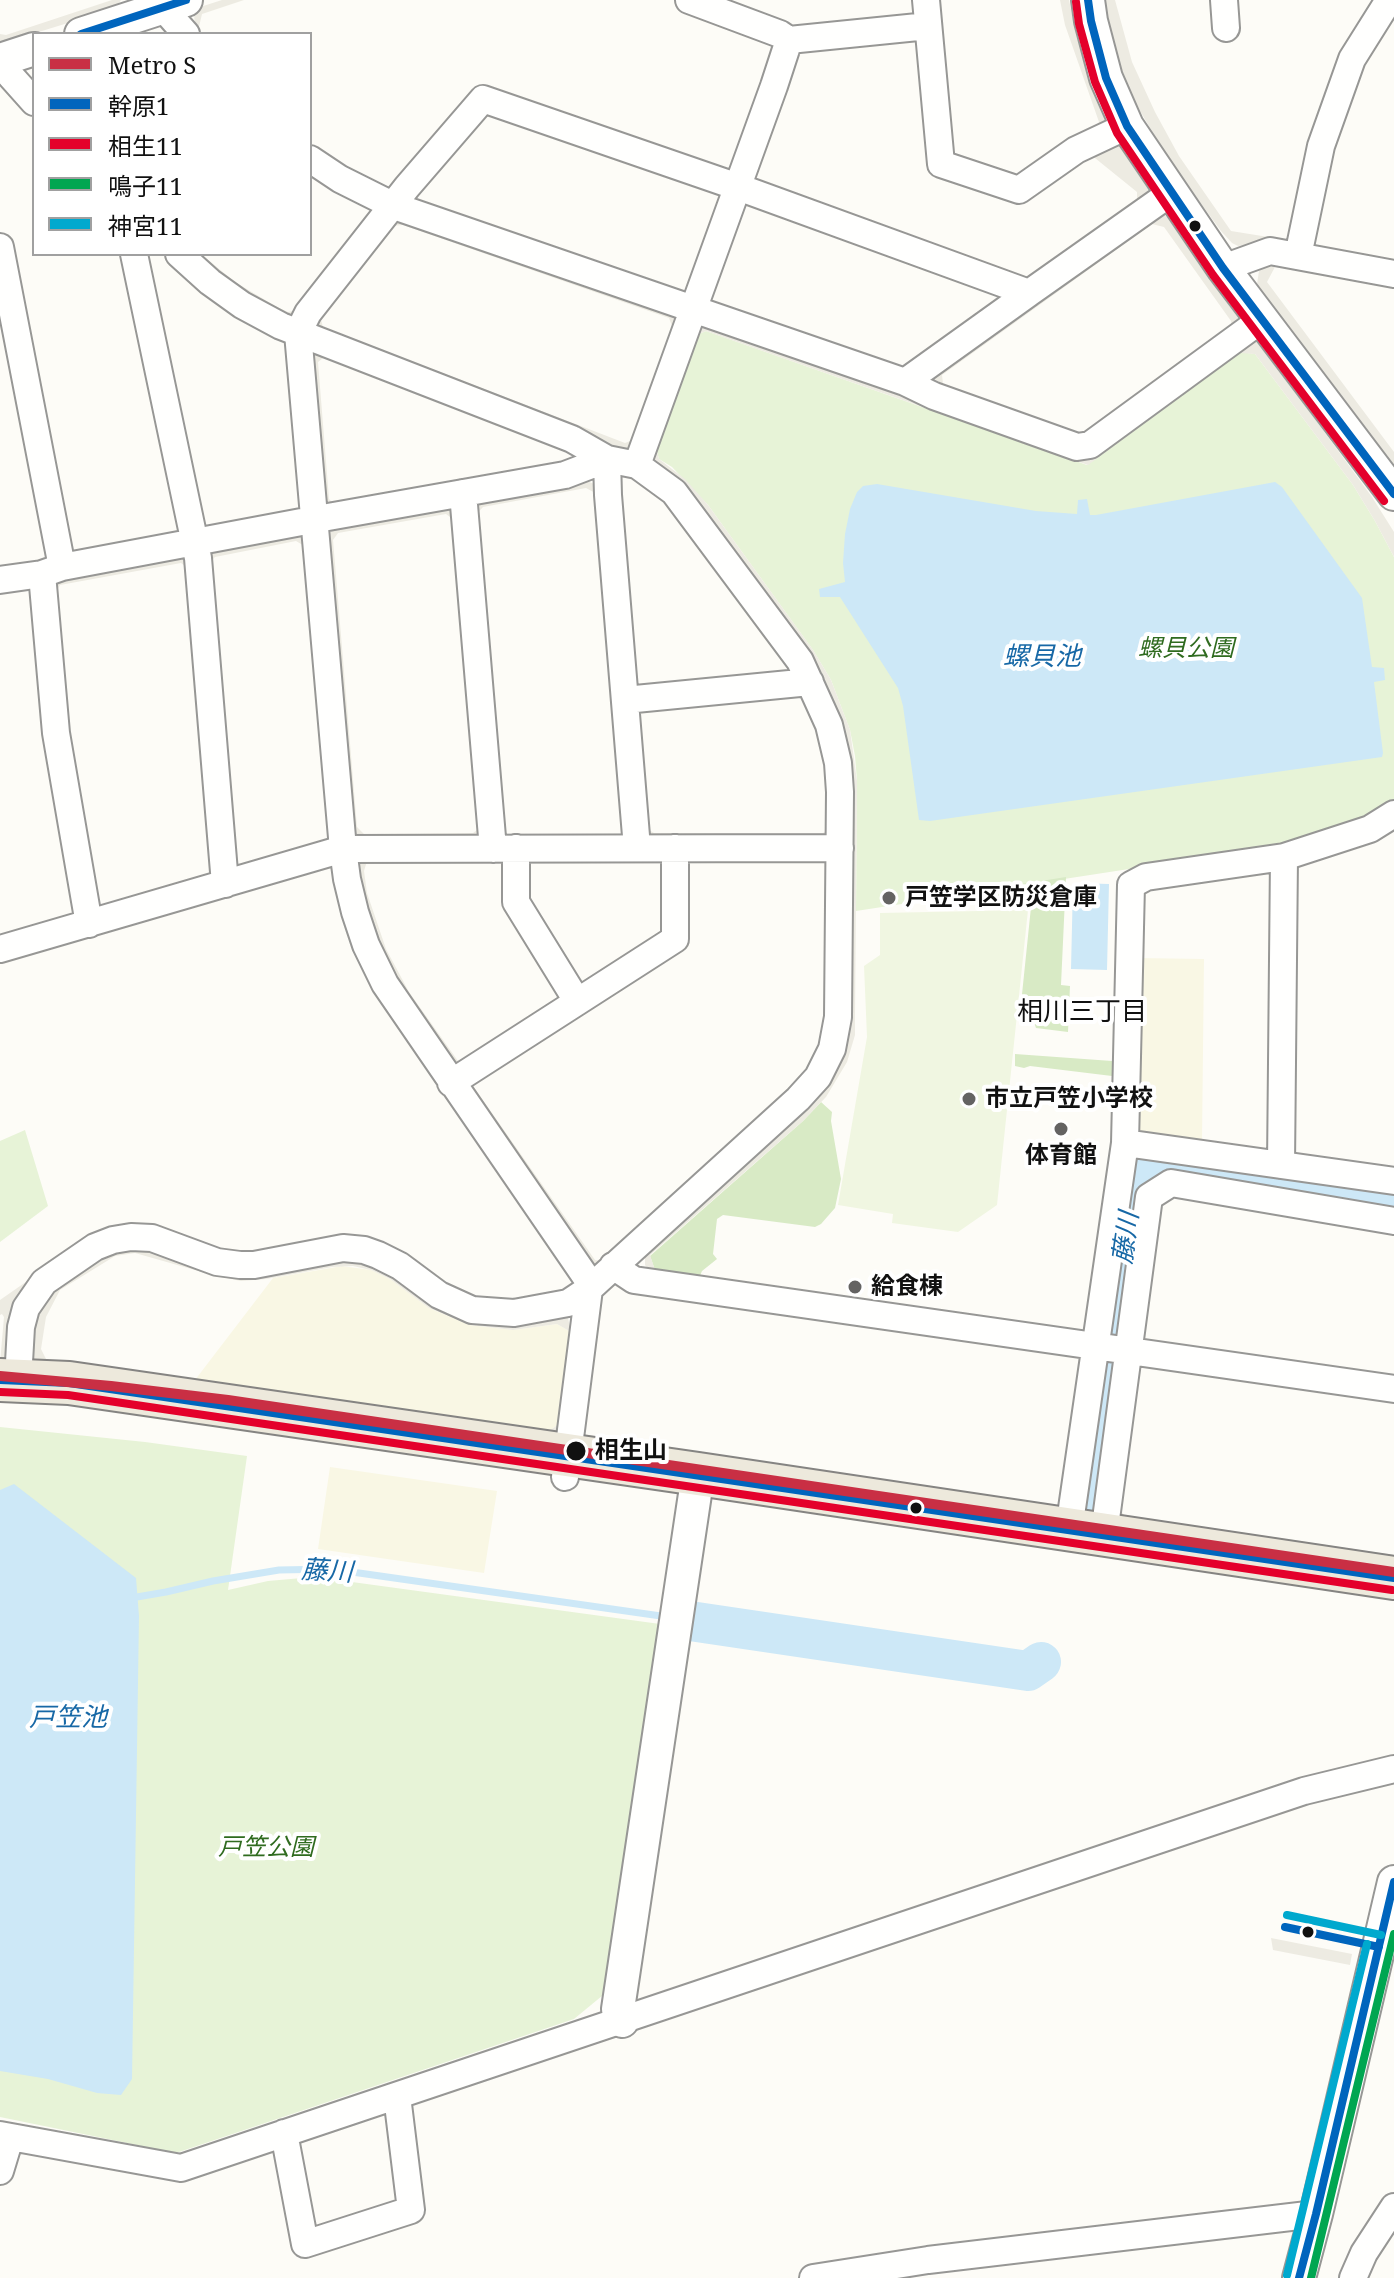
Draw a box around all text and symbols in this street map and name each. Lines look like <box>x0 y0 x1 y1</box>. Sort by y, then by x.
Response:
legend <box>32 32 312 256</box>
text: Metro S <box>108 48 196 81</box>
text: 幹原1 <box>108 89 169 122</box>
text: 相生11 <box>108 129 183 162</box>
text: 鳴子11 <box>108 169 183 202</box>
text: 神宮11 <box>108 209 183 242</box>
unlabelled marker <box>1187 218 1203 234</box>
park label: 螺貝公園 <box>1138 635 1234 663</box>
water label: 螺貝池 <box>1003 642 1081 674</box>
place label: 戸笠学区防災倉庫 <box>905 884 1097 912</box>
marker: 戸笠学区防災倉庫 <box>880 889 898 907</box>
district label: 相川三丁目 <box>1017 997 1147 1029</box>
place label: 市立戸笠小学校 <box>985 1085 1153 1113</box>
marker: 市立戸笠小学校 <box>960 1090 978 1108</box>
marker: 体育館 <box>1052 1120 1070 1138</box>
place label: 体育館 <box>1025 1142 1097 1170</box>
water label: 藤川 <box>1108 1210 1146 1266</box>
place label: 給食棟 <box>871 1273 943 1301</box>
marker: 給食棟 <box>846 1278 864 1296</box>
place label: 相生山 <box>595 1437 667 1465</box>
marker: 相生山 <box>564 1439 588 1463</box>
unlabelled marker <box>908 1500 924 1516</box>
water label: 藤川 <box>300 1555 354 1589</box>
water label: 戸笠池 <box>29 1703 107 1735</box>
park label: 戸笠公園 <box>218 1834 314 1862</box>
unlabelled marker <box>1300 1924 1316 1940</box>

